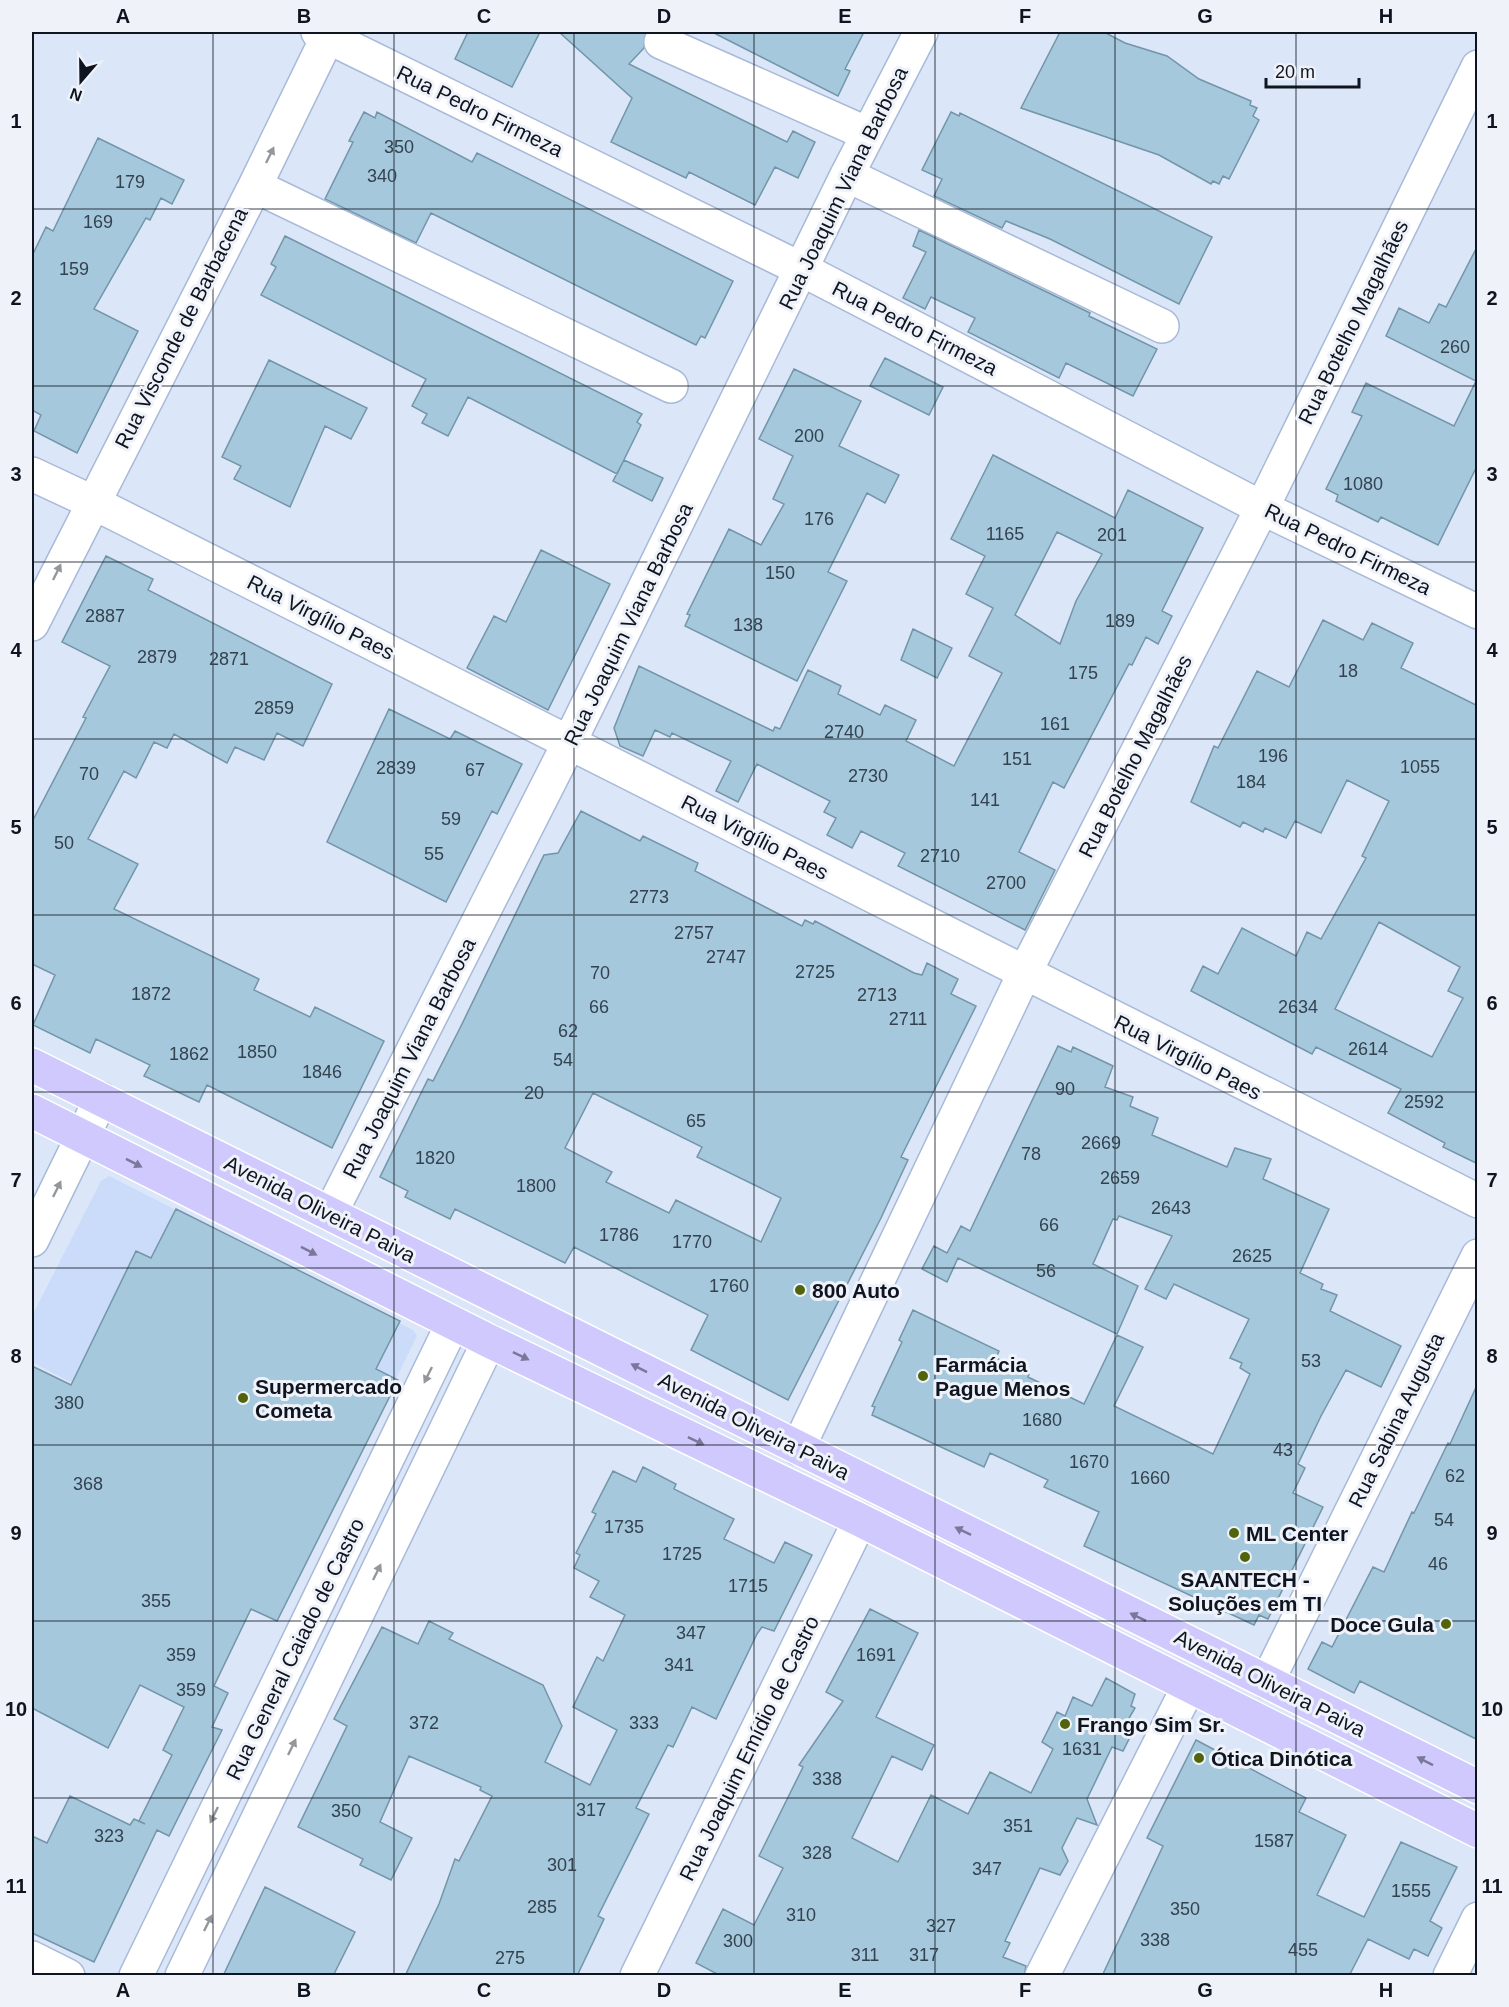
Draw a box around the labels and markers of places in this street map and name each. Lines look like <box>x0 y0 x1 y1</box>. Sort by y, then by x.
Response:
place label: 800 Auto <box>812 1279 900 1302</box>
marker: 800 Auto <box>793 1283 807 1297</box>
place label: Farmácia Pague Menos <box>935 1353 1070 1400</box>
marker: Farmácia Pague Menos <box>916 1369 930 1383</box>
place label: Supermercado Cometa <box>255 1375 402 1422</box>
marker: Supermercado Cometa <box>236 1391 250 1405</box>
place label: ML Center <box>1246 1522 1348 1545</box>
marker: ML Center <box>1227 1526 1241 1540</box>
marker: SAANTECH - Soluções em TI <box>1238 1550 1252 1564</box>
place label: SAANTECH - Soluções em TI <box>1168 1568 1322 1615</box>
place label: Doce Gula <box>1330 1613 1434 1636</box>
marker: Doce Gula <box>1439 1617 1453 1631</box>
place label: Frango Sim Sr. <box>1077 1713 1225 1736</box>
marker: Frango Sim Sr. <box>1058 1717 1072 1731</box>
place label: Ótica Dinótica <box>1211 1747 1353 1770</box>
marker: Ótica Dinótica <box>1192 1751 1206 1765</box>

